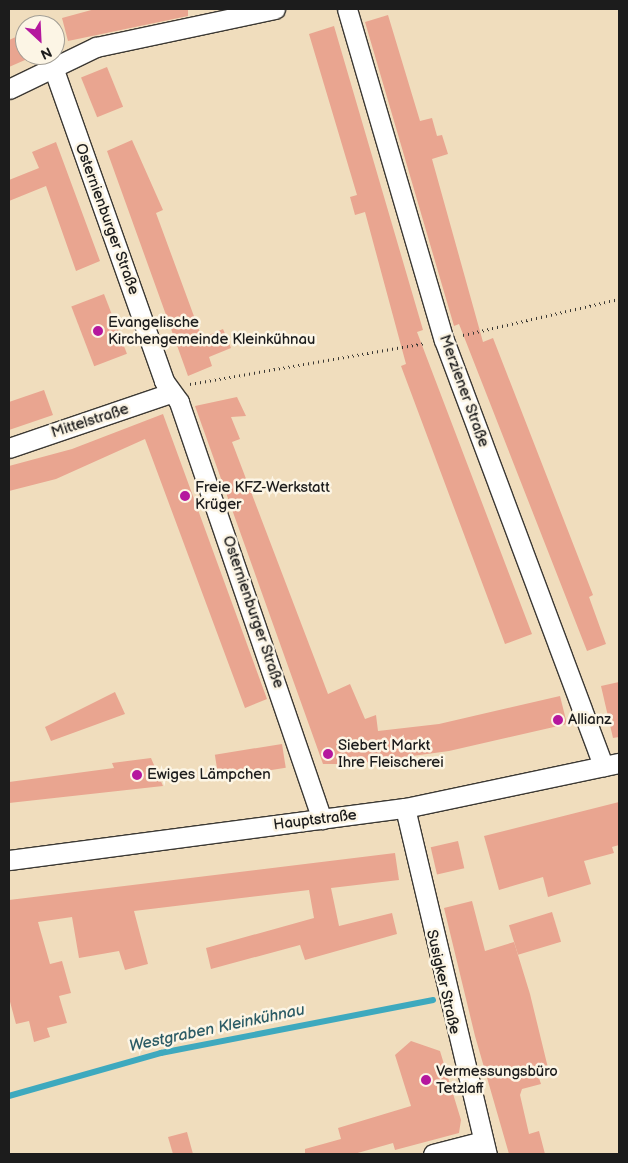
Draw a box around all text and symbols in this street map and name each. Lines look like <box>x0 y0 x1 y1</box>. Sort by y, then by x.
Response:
north arrow <box>15 15 65 65</box>
text: N <box>38 43 54 63</box>
street label: Osternienburger Straße <box>71 141 143 297</box>
place label: Evangelische Kirchengemeinde Kleinkühnau <box>108 313 315 348</box>
marker: Evangelische Kirchengemeinde Kleinkühnau <box>92 325 104 337</box>
street label: Merziener Straße <box>435 332 493 450</box>
street label: Mittelstraße <box>49 400 131 442</box>
place label: Freie KFZ-Werkstatt Krüger <box>195 478 330 513</box>
marker: Freie KFZ-Werkstatt Krüger <box>179 490 191 502</box>
street label: Osternienburger Straße <box>218 533 288 691</box>
place label: Allianz <box>568 711 611 729</box>
marker: Allianz <box>552 714 564 726</box>
place label: Siebert Markt Ihre Fleischerei <box>338 736 444 771</box>
marker: Siebert Markt Ihre Fleischerei <box>322 748 334 760</box>
place label: Ewiges Lämpchen <box>147 766 271 784</box>
marker: Ewiges Lämpchen <box>131 769 143 781</box>
street label: Hauptstraße <box>272 806 358 834</box>
street label: Susigker Straße <box>422 928 464 1036</box>
water label: Westgraben Kleinkühnau <box>127 1001 307 1057</box>
place label: Vermessungsbüro Tetzlaff <box>436 1062 558 1097</box>
marker: Vermessungsbüro Tetzlaff <box>420 1074 432 1086</box>

